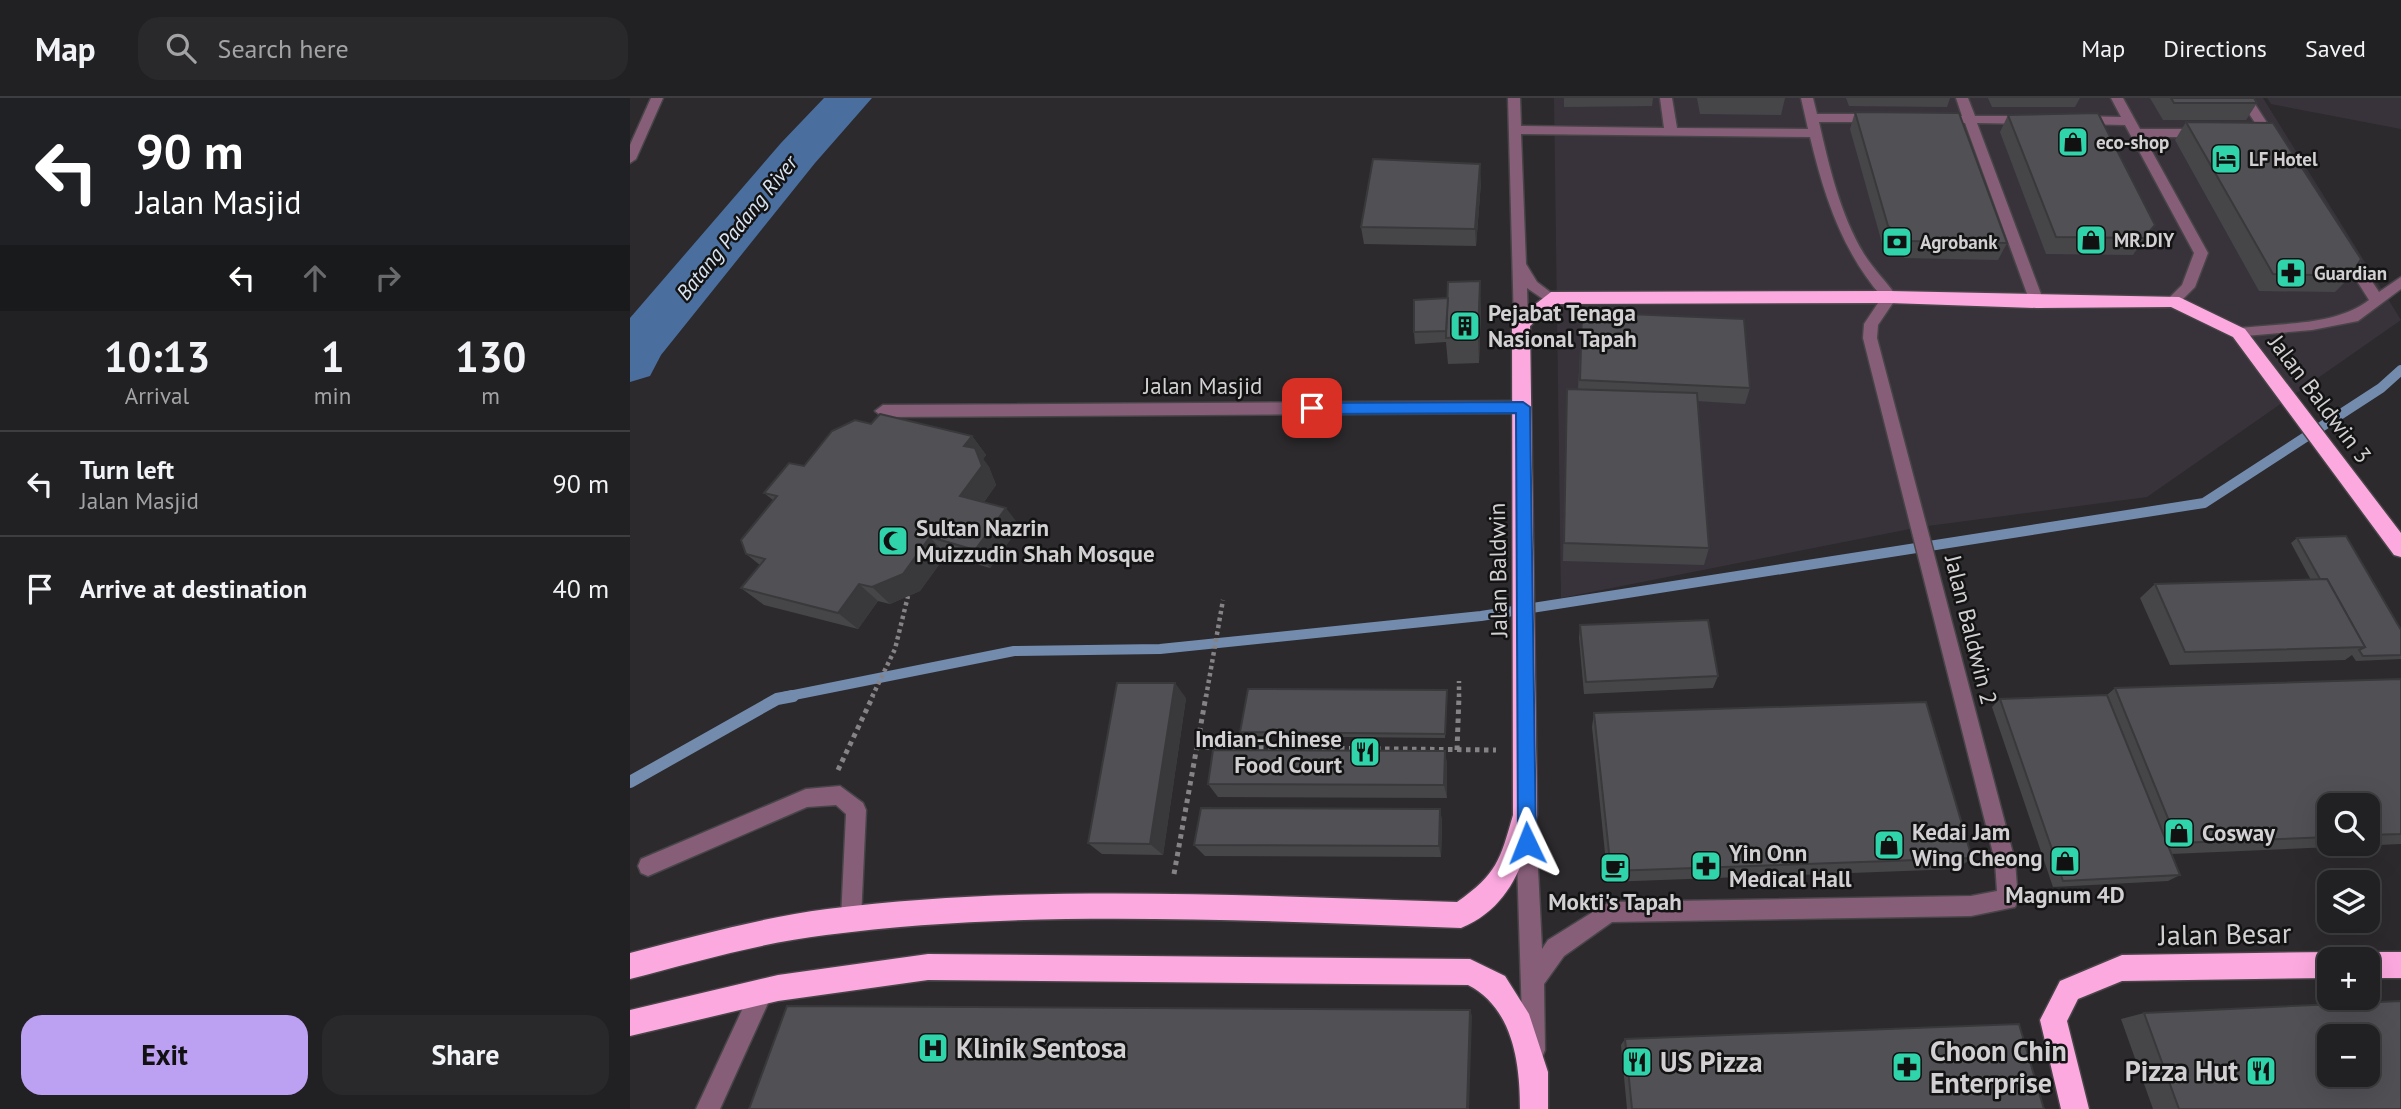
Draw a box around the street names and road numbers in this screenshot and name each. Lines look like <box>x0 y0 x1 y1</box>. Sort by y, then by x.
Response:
street label: Jalan Baldwin 3 <box>2262 328 2378 469</box>
street label: Jalan Masjid <box>1143 371 1262 400</box>
street label: Jalan Baldwin <box>1482 503 1513 639</box>
street label: Jalan Baldwin 2 <box>1939 551 2004 708</box>
street label: Jalan Besar <box>2157 914 2292 953</box>

